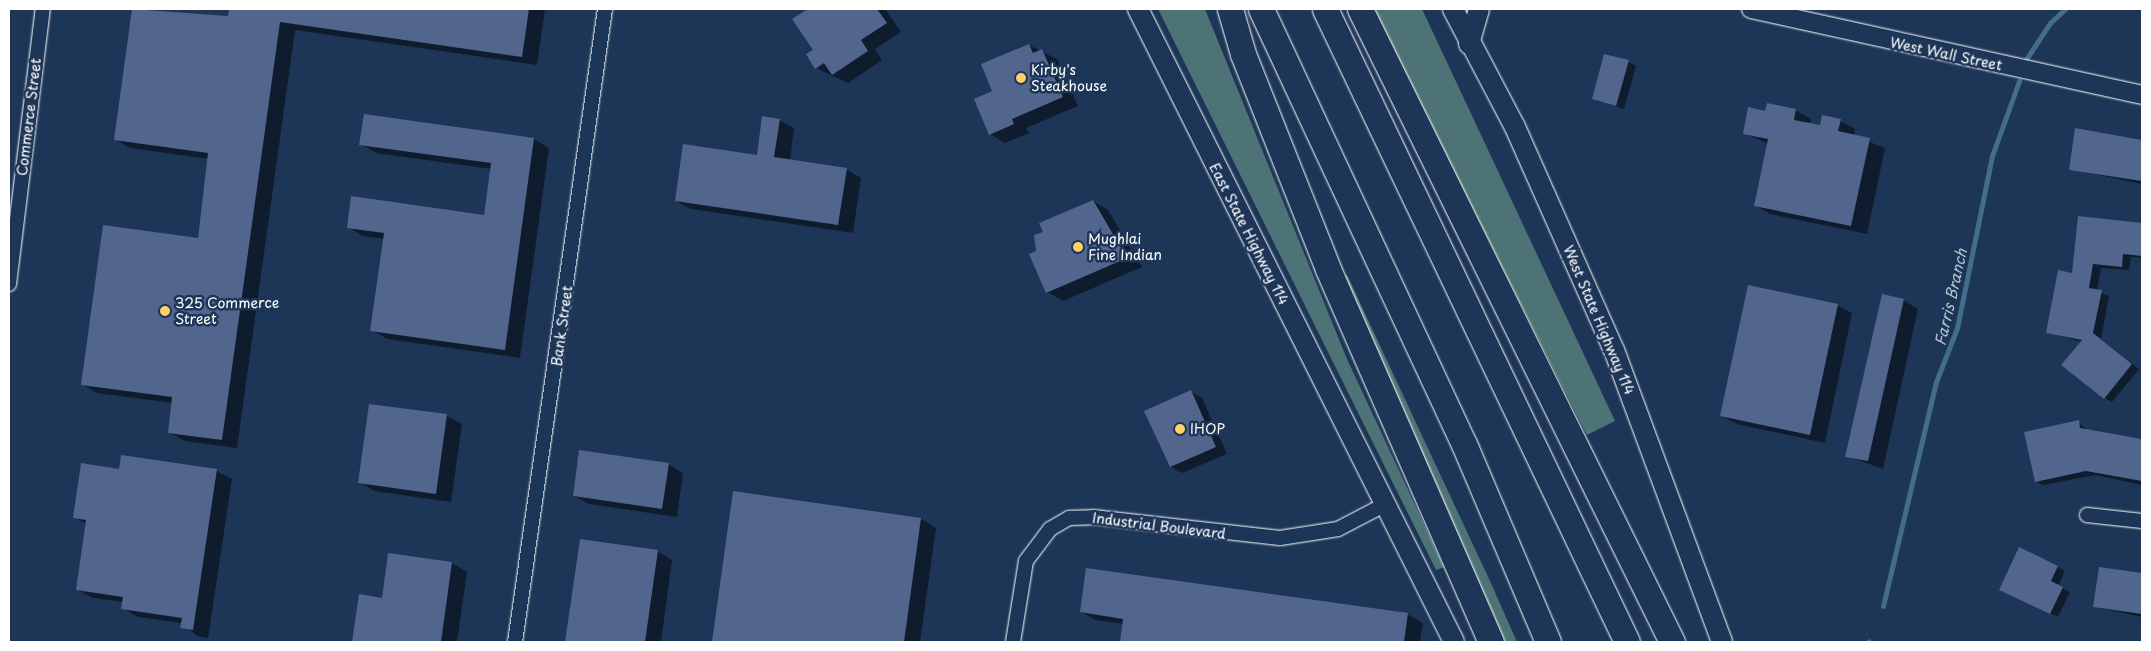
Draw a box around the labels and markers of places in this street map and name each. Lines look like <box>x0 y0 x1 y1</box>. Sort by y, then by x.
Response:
place label: Kirby's Steakhouse <box>1031 62 1107 94</box>
marker: Kirby's Steakhouse <box>1015 72 1027 84</box>
place label: Mughlai Fine Indian <box>1088 231 1163 264</box>
marker: Mughlai Fine Indian <box>1072 241 1084 253</box>
place label: 325 Commerce Street <box>175 295 279 328</box>
marker: 325 Commerce Street <box>159 305 171 317</box>
place label: IHOP <box>1190 421 1225 437</box>
marker: IHOP <box>1174 423 1186 435</box>

